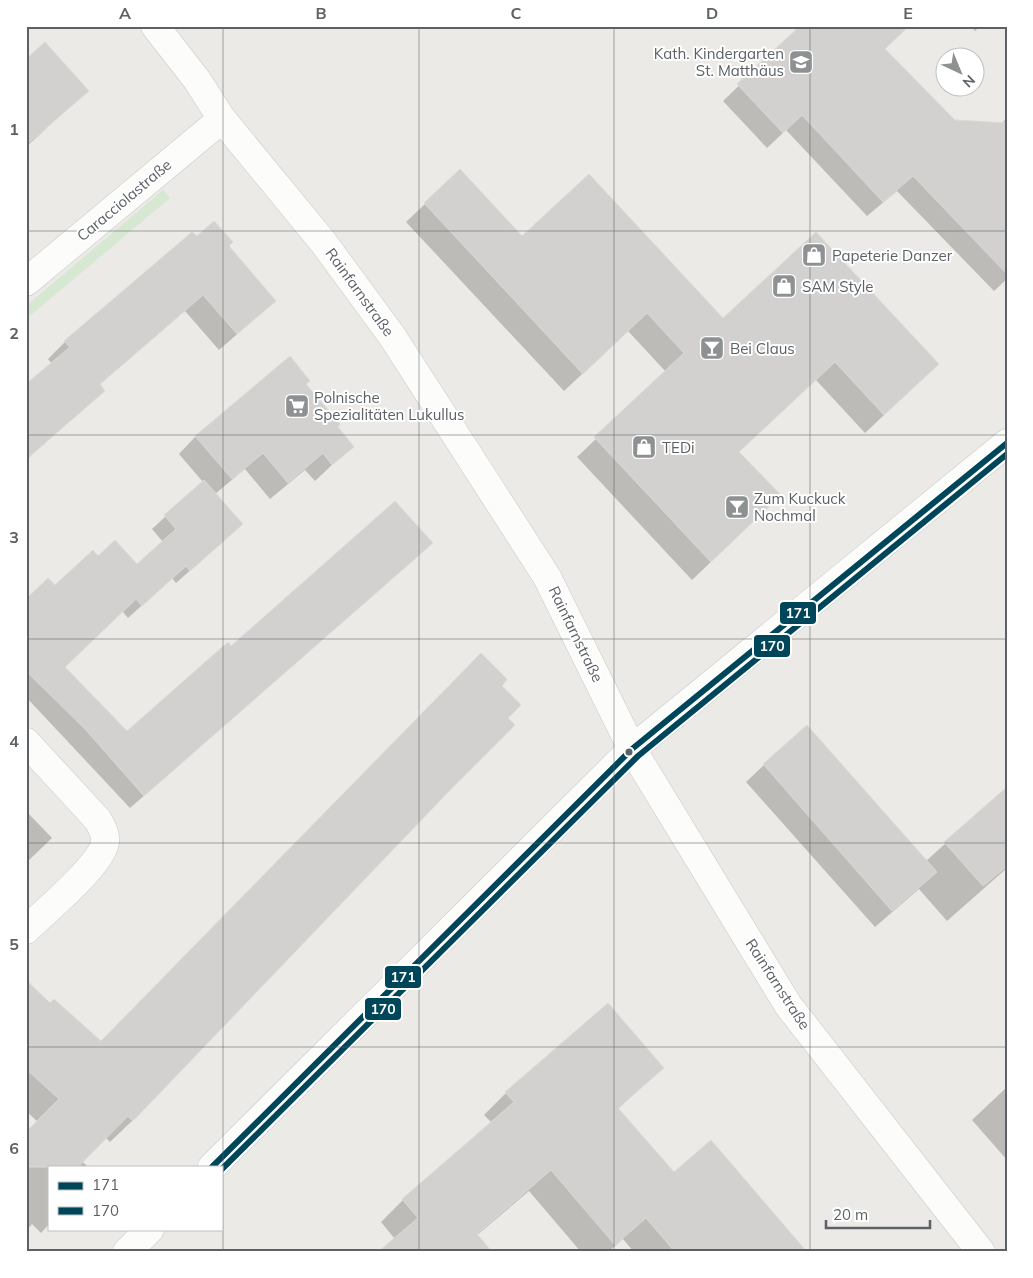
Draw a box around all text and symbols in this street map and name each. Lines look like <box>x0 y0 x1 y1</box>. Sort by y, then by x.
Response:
text: A <box>119 3 131 23</box>
text: B <box>315 3 327 23</box>
text: C <box>511 3 522 23</box>
text: D <box>706 3 718 23</box>
text: E <box>903 3 913 23</box>
place label: Kath. Kindergarten St. Matthäus <box>654 44 784 80</box>
north arrow <box>936 48 986 98</box>
school or university icon: Kath. Kindergarten St. Matthäus <box>788 49 814 75</box>
text: N <box>959 71 979 91</box>
text: 1 <box>9 119 19 139</box>
street label: Caracciolastraße <box>73 155 175 245</box>
shop icon: Papeterie Danzer <box>801 242 827 268</box>
street label: Rainfarnstraße <box>322 244 398 340</box>
place label: Papeterie Danzer <box>832 246 953 265</box>
shop icon: SAM Style <box>771 273 797 299</box>
place label: SAM Style <box>802 277 874 296</box>
text: 2 <box>9 323 19 343</box>
bar icon: Bei Claus <box>699 335 725 361</box>
place label: Bei Claus <box>730 339 795 358</box>
place label: Polnische Spezialitäten Lukullus <box>314 388 465 424</box>
supermarket icon: Polnische Spezialitäten Lukullus <box>284 393 310 419</box>
shop icon: TEDi <box>631 434 657 460</box>
place label: TEDi <box>662 438 695 457</box>
place label: Zum Kuckuck Nochmal <box>754 489 846 525</box>
bar icon: Zum Kuckuck Nochmal <box>724 494 750 520</box>
text: 3 <box>9 527 19 547</box>
street label: Rainfarnstraße <box>545 583 607 685</box>
line badge: 171 <box>779 601 817 625</box>
text: 171 <box>785 604 811 622</box>
line badge: 170 <box>753 634 791 658</box>
text: 170 <box>759 637 785 655</box>
text: 4 <box>9 731 19 751</box>
unlabelled marker <box>624 747 634 757</box>
text: 5 <box>9 934 19 954</box>
street label: Rainfarnstraße <box>742 935 814 1033</box>
line badge: 171 <box>384 965 422 989</box>
text: 171 <box>390 968 416 986</box>
line badge: 170 <box>364 997 402 1021</box>
text: 170 <box>370 1000 396 1018</box>
text: 6 <box>9 1138 19 1158</box>
legend <box>48 1166 222 1230</box>
text: 171 <box>92 1175 119 1194</box>
scale bar <box>826 1198 929 1230</box>
text: 170 <box>92 1201 119 1220</box>
text: 20 m <box>833 1205 868 1224</box>

